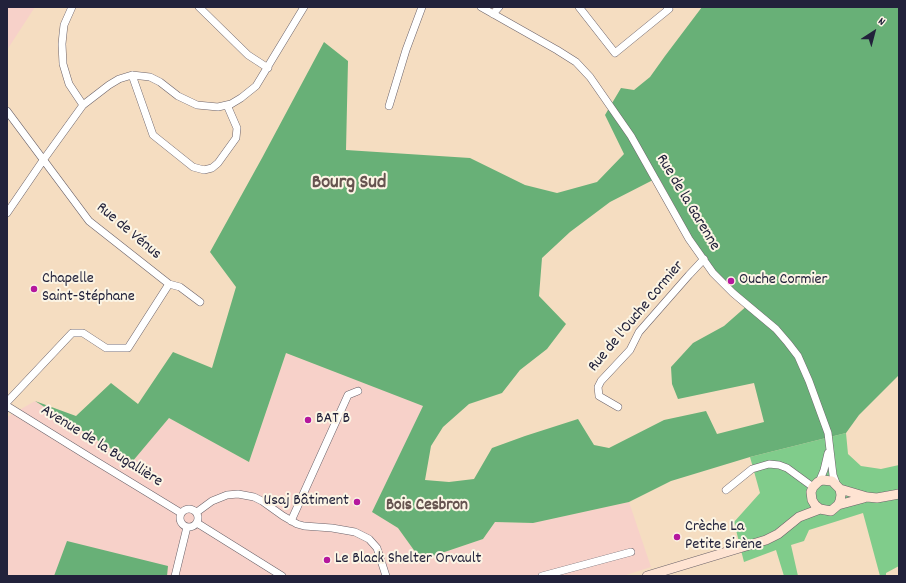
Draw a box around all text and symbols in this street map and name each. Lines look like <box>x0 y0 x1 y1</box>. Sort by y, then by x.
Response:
north arrow <box>854 12 894 52</box>
text: N <box>874 14 888 30</box>
street label: Rue de la Garenne <box>651 151 723 255</box>
district label: Bourg Sud <box>312 172 386 196</box>
street label: Rue de Vénus <box>91 199 165 265</box>
street label: Rue de l'Ouche Cormier <box>585 258 689 376</box>
place label: Chapelle Saint-Stéphane <box>42 270 135 308</box>
place label: Ouche Cormier <box>739 271 827 291</box>
marker: Ouche Cormier <box>726 276 736 286</box>
marker: Chapelle Saint-Stéphane <box>29 284 39 294</box>
street label: Avenue de la Bugallière <box>37 402 165 492</box>
place label: BAT B <box>316 410 350 430</box>
marker: BAT B <box>303 415 313 425</box>
place label: Usaj Bâtiment <box>263 492 349 512</box>
marker: Usaj Bâtiment <box>352 497 362 507</box>
district label: Bois Cesbron <box>386 497 468 517</box>
place label: Crèche La Petite Sirène <box>685 518 762 556</box>
marker: Crèche La Petite Sirène <box>672 532 682 542</box>
place label: Le Black Shelter Orvault <box>335 550 481 570</box>
marker: Le Black Shelter Orvault <box>322 555 332 565</box>

